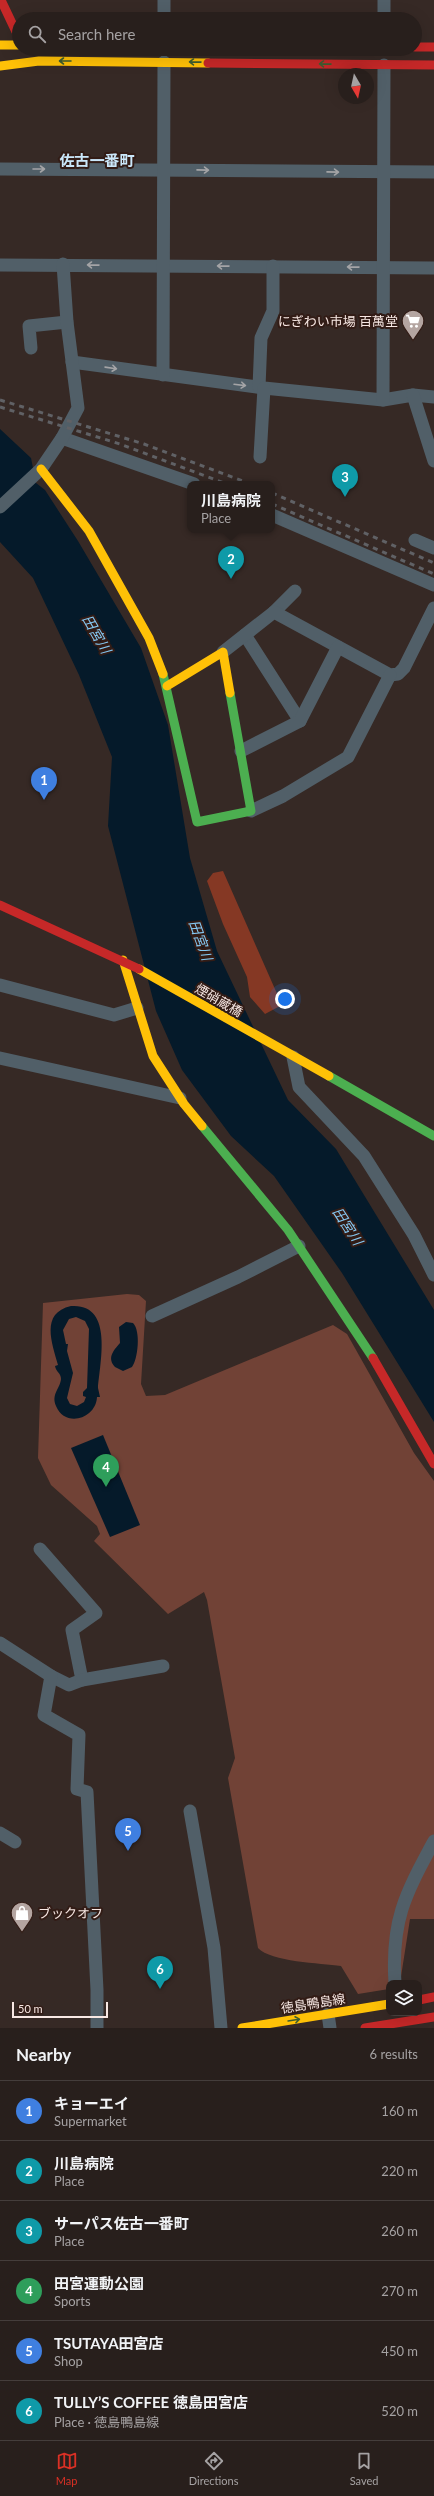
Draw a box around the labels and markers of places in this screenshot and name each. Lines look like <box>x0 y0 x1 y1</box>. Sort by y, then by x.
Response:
supermarket icon: にぎわい市場 百萬堂 <box>400 308 426 341</box>
place label: にぎわい市場 百萬堂 <box>278 313 398 329</box>
pin: 3 <box>332 464 358 497</box>
pin: 2 <box>218 546 244 579</box>
pin: 1 <box>31 767 57 800</box>
pin: 4 <box>93 1454 119 1487</box>
pin: 5 <box>115 1818 141 1851</box>
shop icon: ブックオフ <box>9 1900 35 1933</box>
place label: ブックオフ <box>38 1905 103 1921</box>
pin: 6 <box>147 1956 173 1989</box>

